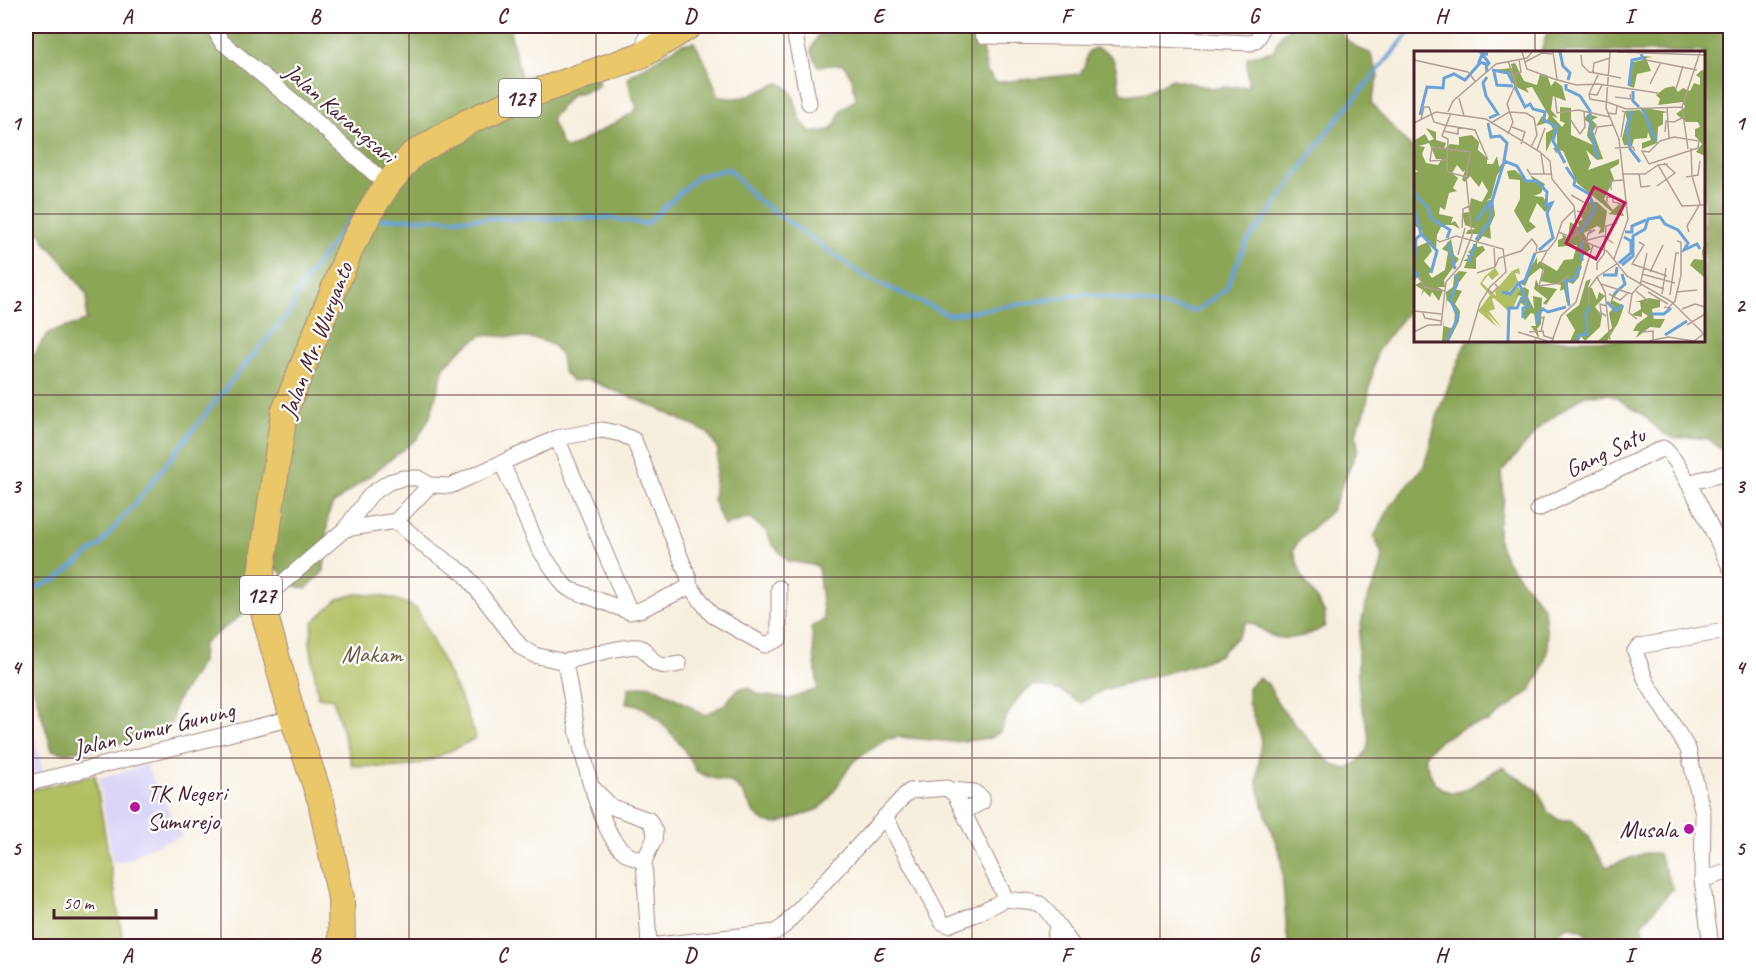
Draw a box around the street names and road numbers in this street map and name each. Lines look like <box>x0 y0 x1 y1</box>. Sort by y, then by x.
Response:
street label: Jalan Karangsari <box>277 56 405 172</box>
road number: 127 <box>499 79 541 117</box>
street label: Jalan Mr. Wuryanto <box>272 257 360 423</box>
street label: Gang Satu <box>1560 419 1652 484</box>
road number: 127 <box>240 576 282 614</box>
street label: Jalan Sumur Gunung <box>69 694 239 764</box>

